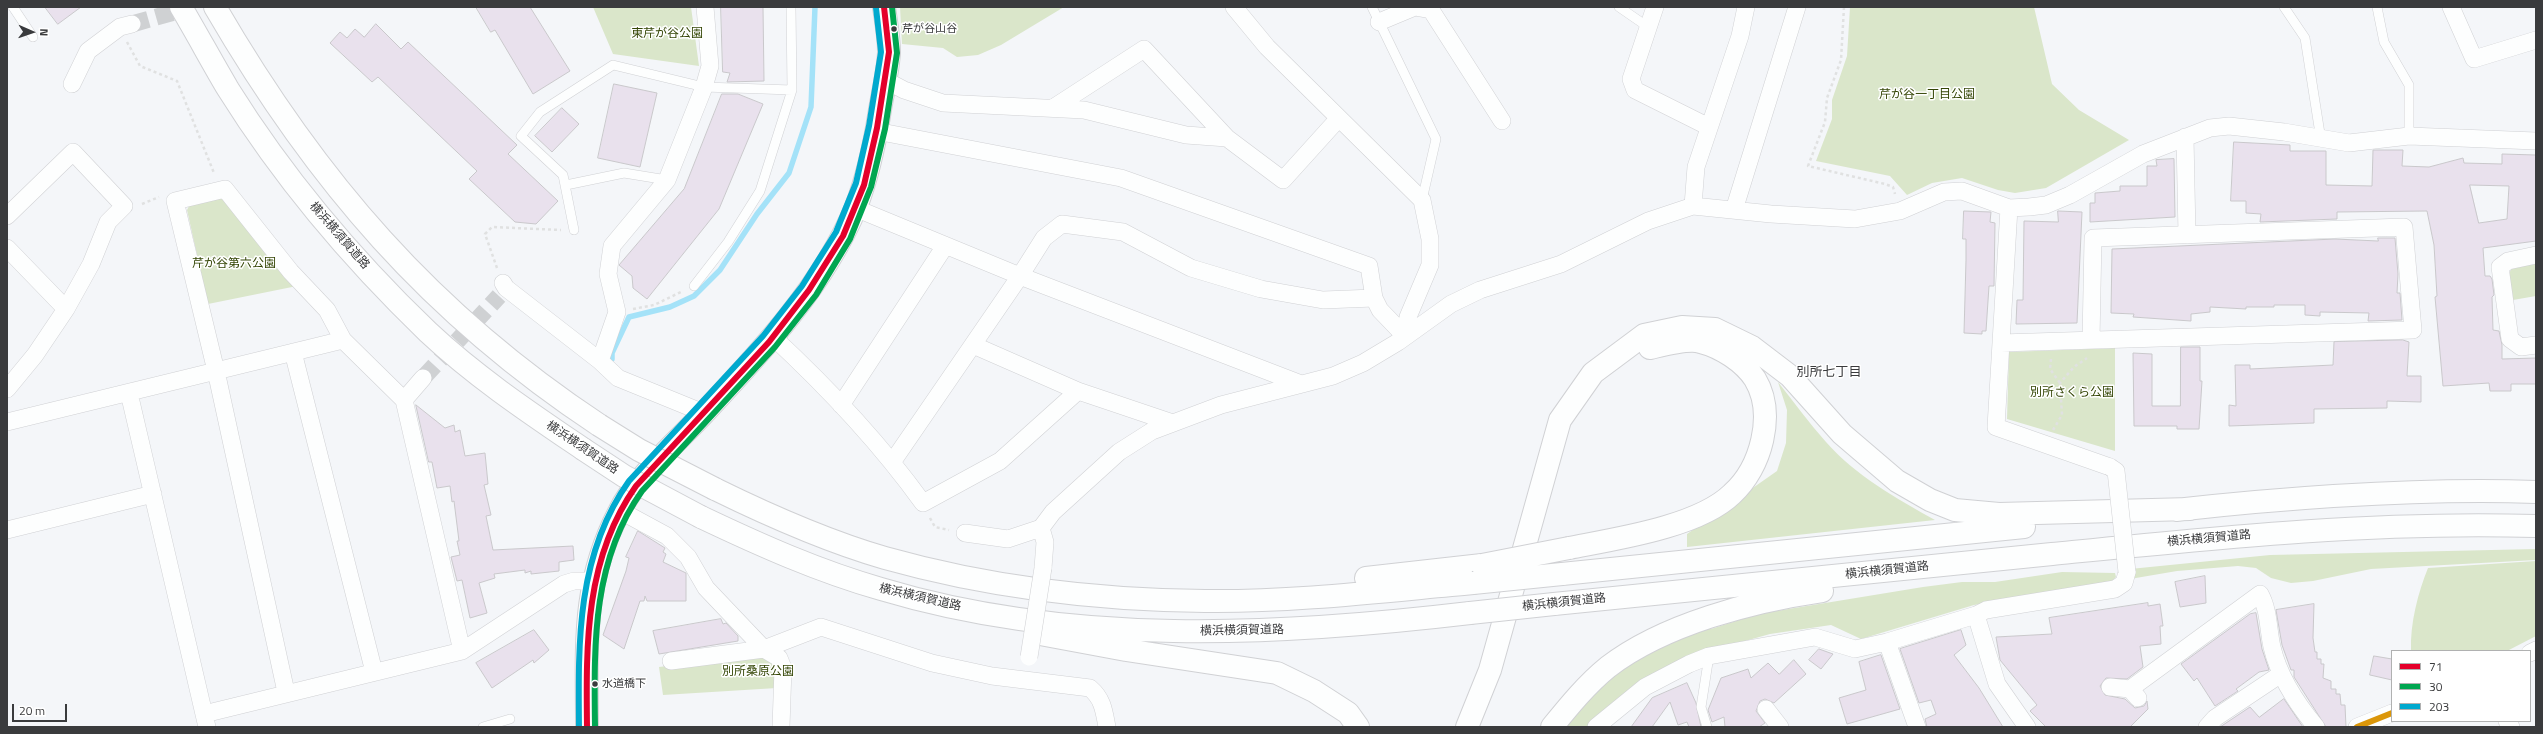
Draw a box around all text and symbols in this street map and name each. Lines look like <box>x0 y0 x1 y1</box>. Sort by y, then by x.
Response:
north arrow <box>12 12 52 52</box>
place label: 芹が谷山谷 <box>902 22 957 36</box>
marker: 芹が谷山谷 <box>889 24 899 34</box>
park label: 東芹が谷公園 <box>631 27 703 41</box>
text: N <box>36 28 52 37</box>
park label: 芹が谷一丁目公園 <box>1879 88 1975 102</box>
street label: 横浜横須賀道路 <box>306 200 372 272</box>
park label: 芹が谷第六公園 <box>192 257 276 271</box>
district label: 別所七丁目 <box>1797 365 1861 381</box>
park label: 別所さくら公園 <box>2030 386 2114 400</box>
street label: 横浜横須賀道路 <box>543 419 621 477</box>
street label: 横浜横須賀道路 <box>2167 528 2251 550</box>
street label: 横浜横須賀道路 <box>1844 559 1930 583</box>
street label: 横浜横須賀道路 <box>877 582 963 614</box>
street label: 横浜横須賀道路 <box>1521 591 1607 615</box>
street label: 横浜横須賀道路 <box>1200 623 1284 639</box>
legend <box>2391 650 2531 722</box>
text: 71 <box>2429 657 2442 676</box>
park label: 別所桑原公園 <box>722 665 794 679</box>
place label: 水道橋下 <box>602 677 646 691</box>
text: 30 <box>2429 677 2442 696</box>
marker: 水道橋下 <box>590 679 600 689</box>
scale bar <box>14 696 69 722</box>
text: 203 <box>2429 697 2449 716</box>
text: 20 m <box>19 701 45 720</box>

